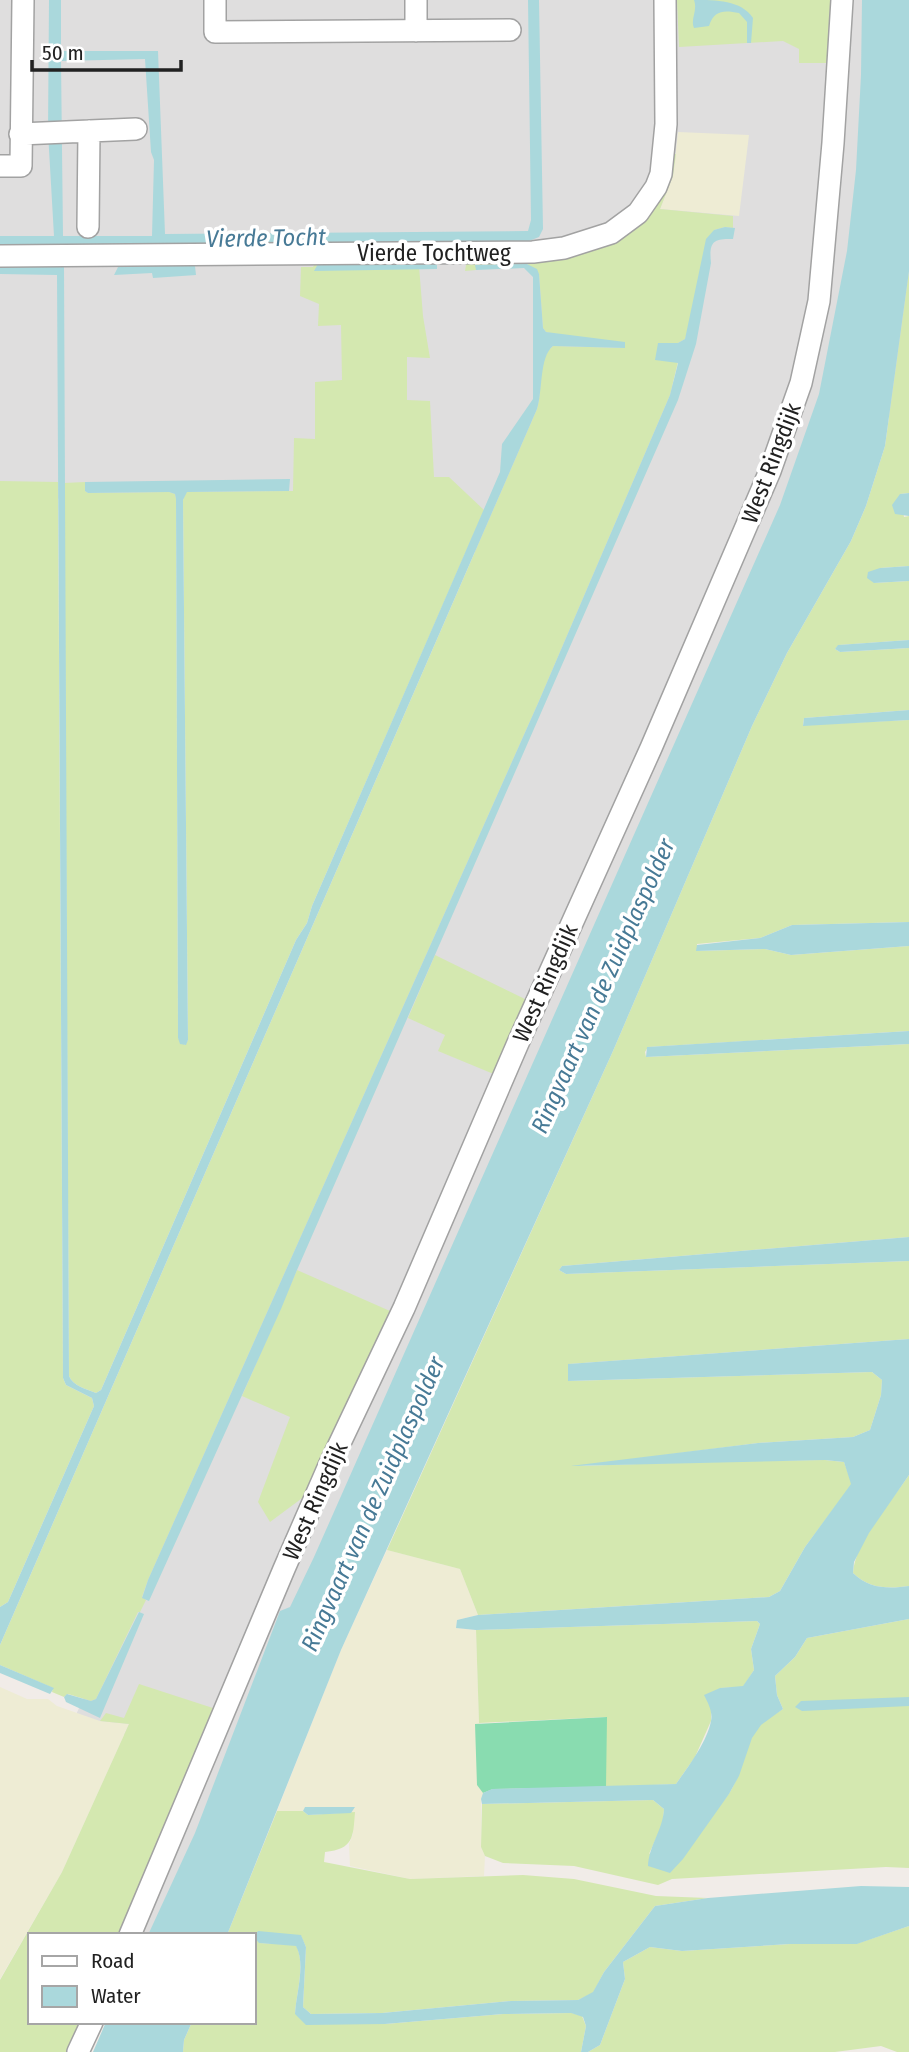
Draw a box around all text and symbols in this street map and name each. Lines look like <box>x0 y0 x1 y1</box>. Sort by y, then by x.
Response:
scale bar <box>32 28 180 72</box>
text: 50 m <box>42 40 84 66</box>
water label: Vierde Tocht <box>206 223 326 253</box>
street label: Vierde Tochtweg <box>357 239 511 267</box>
street label: West Ringdijk <box>735 399 807 527</box>
water label: Ringvaart van de Zuidplaspolder <box>525 834 681 1137</box>
street label: West Ringdijk <box>506 919 584 1047</box>
water label: Ringvaart van de Zuidplaspolder <box>295 1352 451 1655</box>
street label: West Ringdijk <box>276 1437 354 1565</box>
legend <box>28 1933 256 2024</box>
text: Road <box>91 1948 135 1974</box>
text: Water <box>91 1983 141 2009</box>

